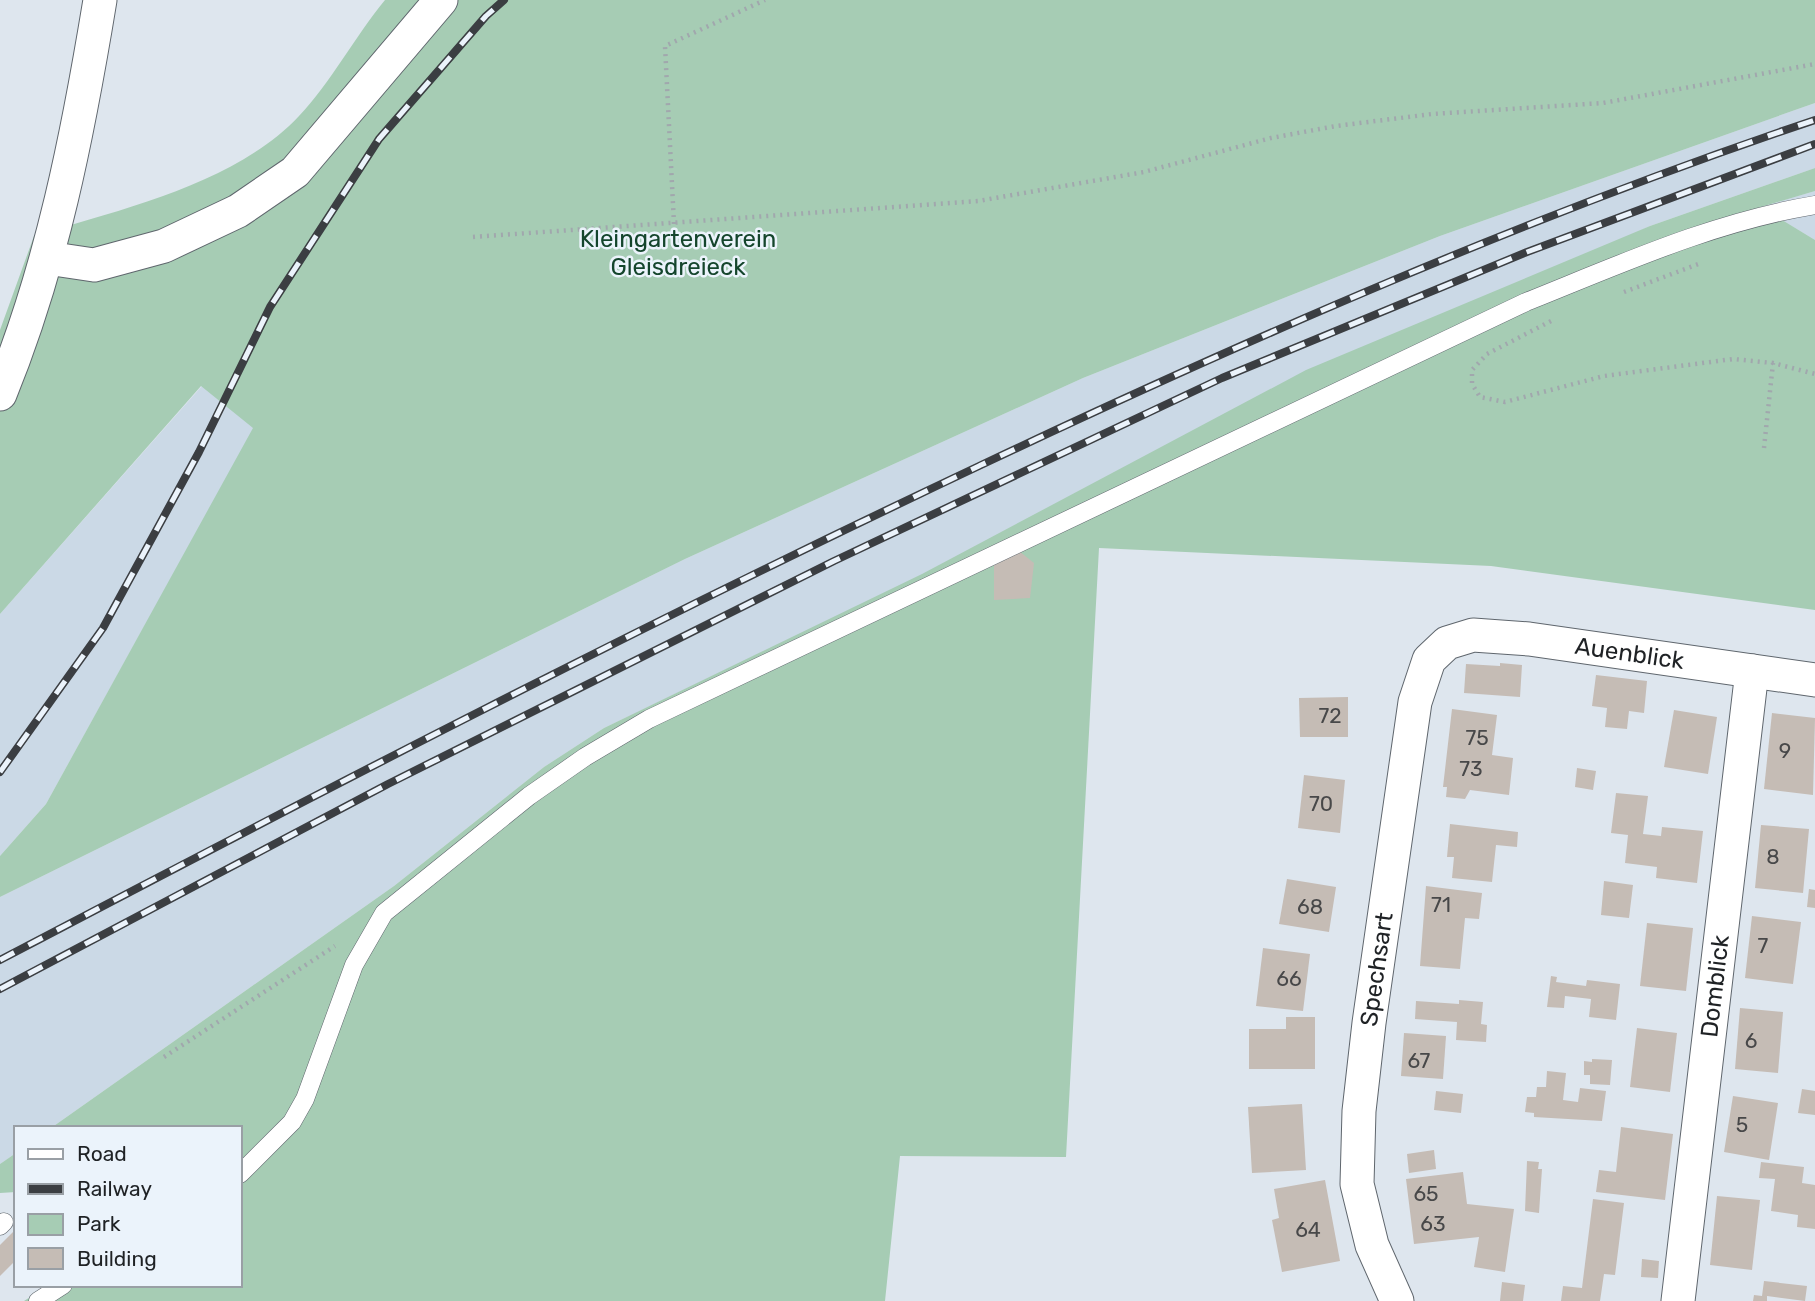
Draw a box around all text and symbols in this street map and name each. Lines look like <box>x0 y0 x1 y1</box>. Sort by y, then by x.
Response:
park label: Kleingartenverein Gleisdreieck <box>580 225 776 281</box>
street label: Auenblick <box>1573 632 1687 675</box>
house number: 72 <box>1318 703 1342 728</box>
house number: 75 <box>1465 725 1489 750</box>
house number: 9 <box>1779 738 1791 763</box>
house number: 73 <box>1459 756 1483 781</box>
house number: 70 <box>1309 791 1333 816</box>
house number: 8 <box>1766 844 1780 869</box>
house number: 71 <box>1431 892 1451 917</box>
house number: 68 <box>1297 894 1323 919</box>
street label: Spechsart <box>1355 911 1399 1028</box>
street label: Domblick <box>1695 933 1735 1039</box>
house number: 7 <box>1758 933 1769 958</box>
house number: 66 <box>1276 966 1302 991</box>
house number: 6 <box>1745 1028 1757 1053</box>
house number: 67 <box>1408 1048 1431 1073</box>
house number: 5 <box>1736 1112 1748 1137</box>
legend <box>14 1126 242 1287</box>
text: Road <box>77 1141 127 1166</box>
text: Railway <box>77 1176 152 1201</box>
house number: 65 <box>1413 1181 1439 1206</box>
text: Park <box>77 1211 121 1236</box>
house number: 63 <box>1420 1211 1446 1236</box>
house number: 64 <box>1295 1217 1321 1242</box>
text: Building <box>77 1246 157 1271</box>

